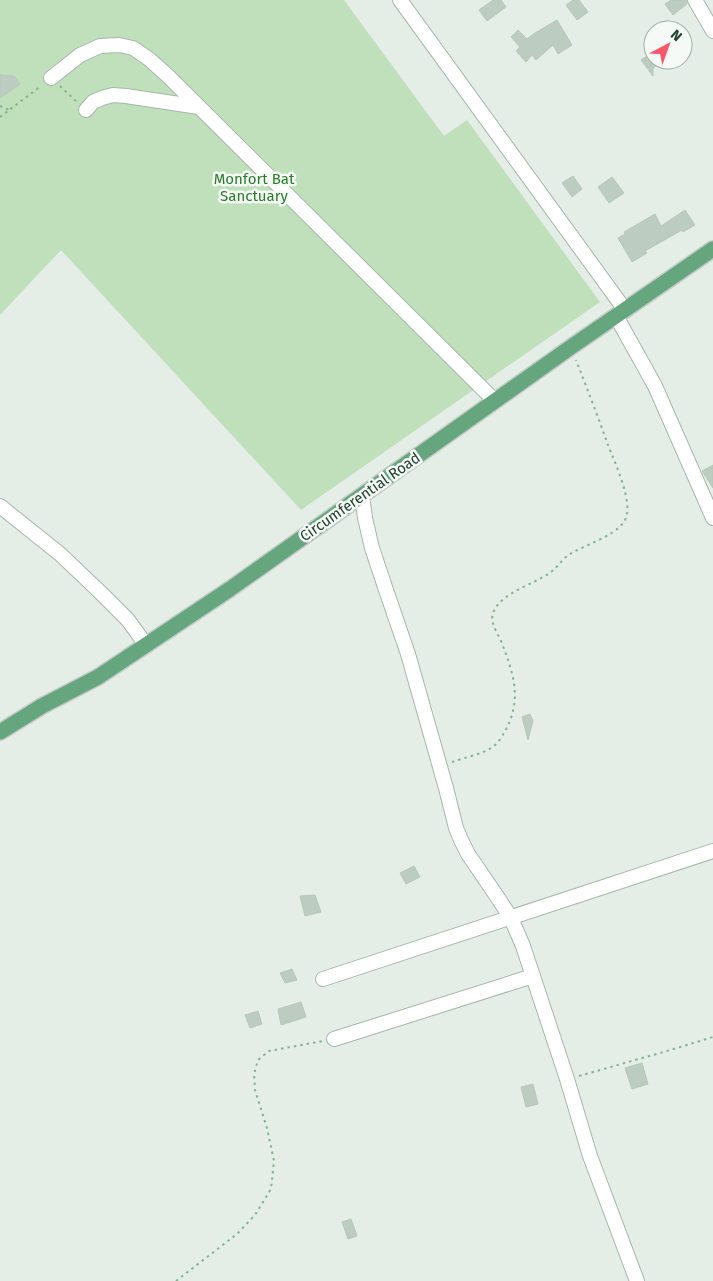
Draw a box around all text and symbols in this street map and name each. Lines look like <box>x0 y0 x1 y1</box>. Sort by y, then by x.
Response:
north arrow <box>643 20 693 70</box>
text: N <box>667 26 685 45</box>
park label: Monfort Bat Sanctuary <box>214 170 295 205</box>
street label: Circumferential Road <box>296 449 424 545</box>

